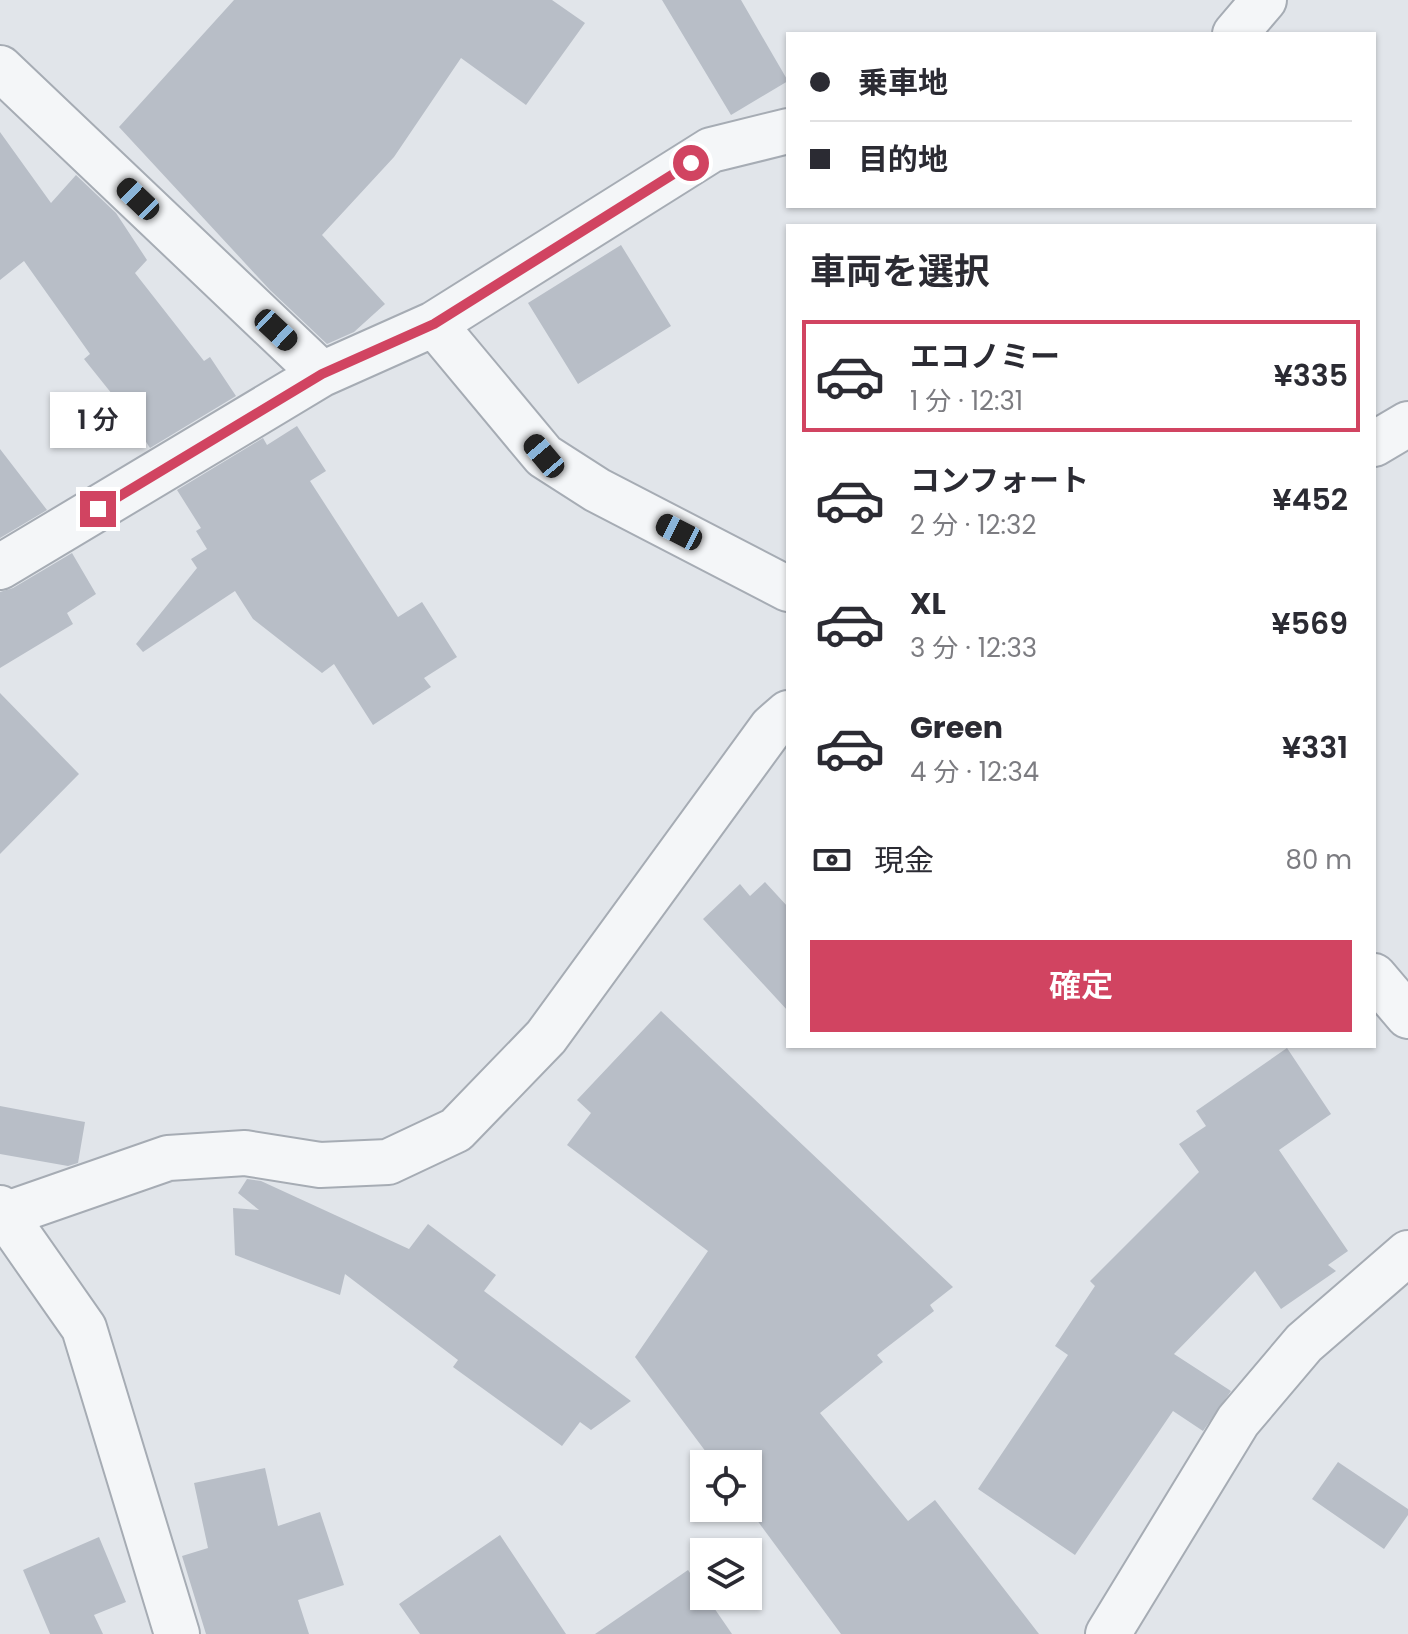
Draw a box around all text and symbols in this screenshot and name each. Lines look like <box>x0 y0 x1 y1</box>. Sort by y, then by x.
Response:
text: 乗車地 <box>858 61 948 104</box>
text: 目的地 <box>858 138 948 181</box>
route start <box>673 145 709 181</box>
car <box>112 174 164 224</box>
text: 車両を選択 <box>810 246 990 297</box>
car <box>250 305 302 355</box>
text: エコノミー <box>910 335 1060 378</box>
icon: car <box>814 340 886 412</box>
text: ¥335 <box>1274 354 1348 397</box>
text: 1 分 · 12:31 <box>910 383 1023 419</box>
callout: 1 分 <box>50 393 146 449</box>
text: 1 分 <box>77 402 119 438</box>
car <box>519 430 569 482</box>
text: コンフォート <box>910 459 1089 502</box>
icon: car <box>814 464 886 536</box>
text: ¥452 <box>1273 478 1348 521</box>
route end <box>80 491 116 527</box>
text: 2 分 · 12:32 <box>910 507 1036 543</box>
car <box>652 510 706 554</box>
text: XL <box>910 582 946 625</box>
icon: car <box>814 588 886 660</box>
text: ¥569 <box>1272 602 1348 645</box>
text: 3 分 · 12:33 <box>910 630 1037 666</box>
text: Green <box>910 706 1003 749</box>
icon: car <box>814 712 886 784</box>
text: ¥331 <box>1282 726 1348 769</box>
text: 4 分 · 12:34 <box>910 754 1039 790</box>
icon: cash <box>810 838 854 882</box>
text: 現金 <box>874 839 934 882</box>
text: 80 m <box>1286 842 1352 878</box>
button: 確定 <box>810 940 1352 1032</box>
map controls <box>690 1450 762 1610</box>
button: locate <box>690 1450 762 1522</box>
button: layers <box>690 1538 762 1610</box>

